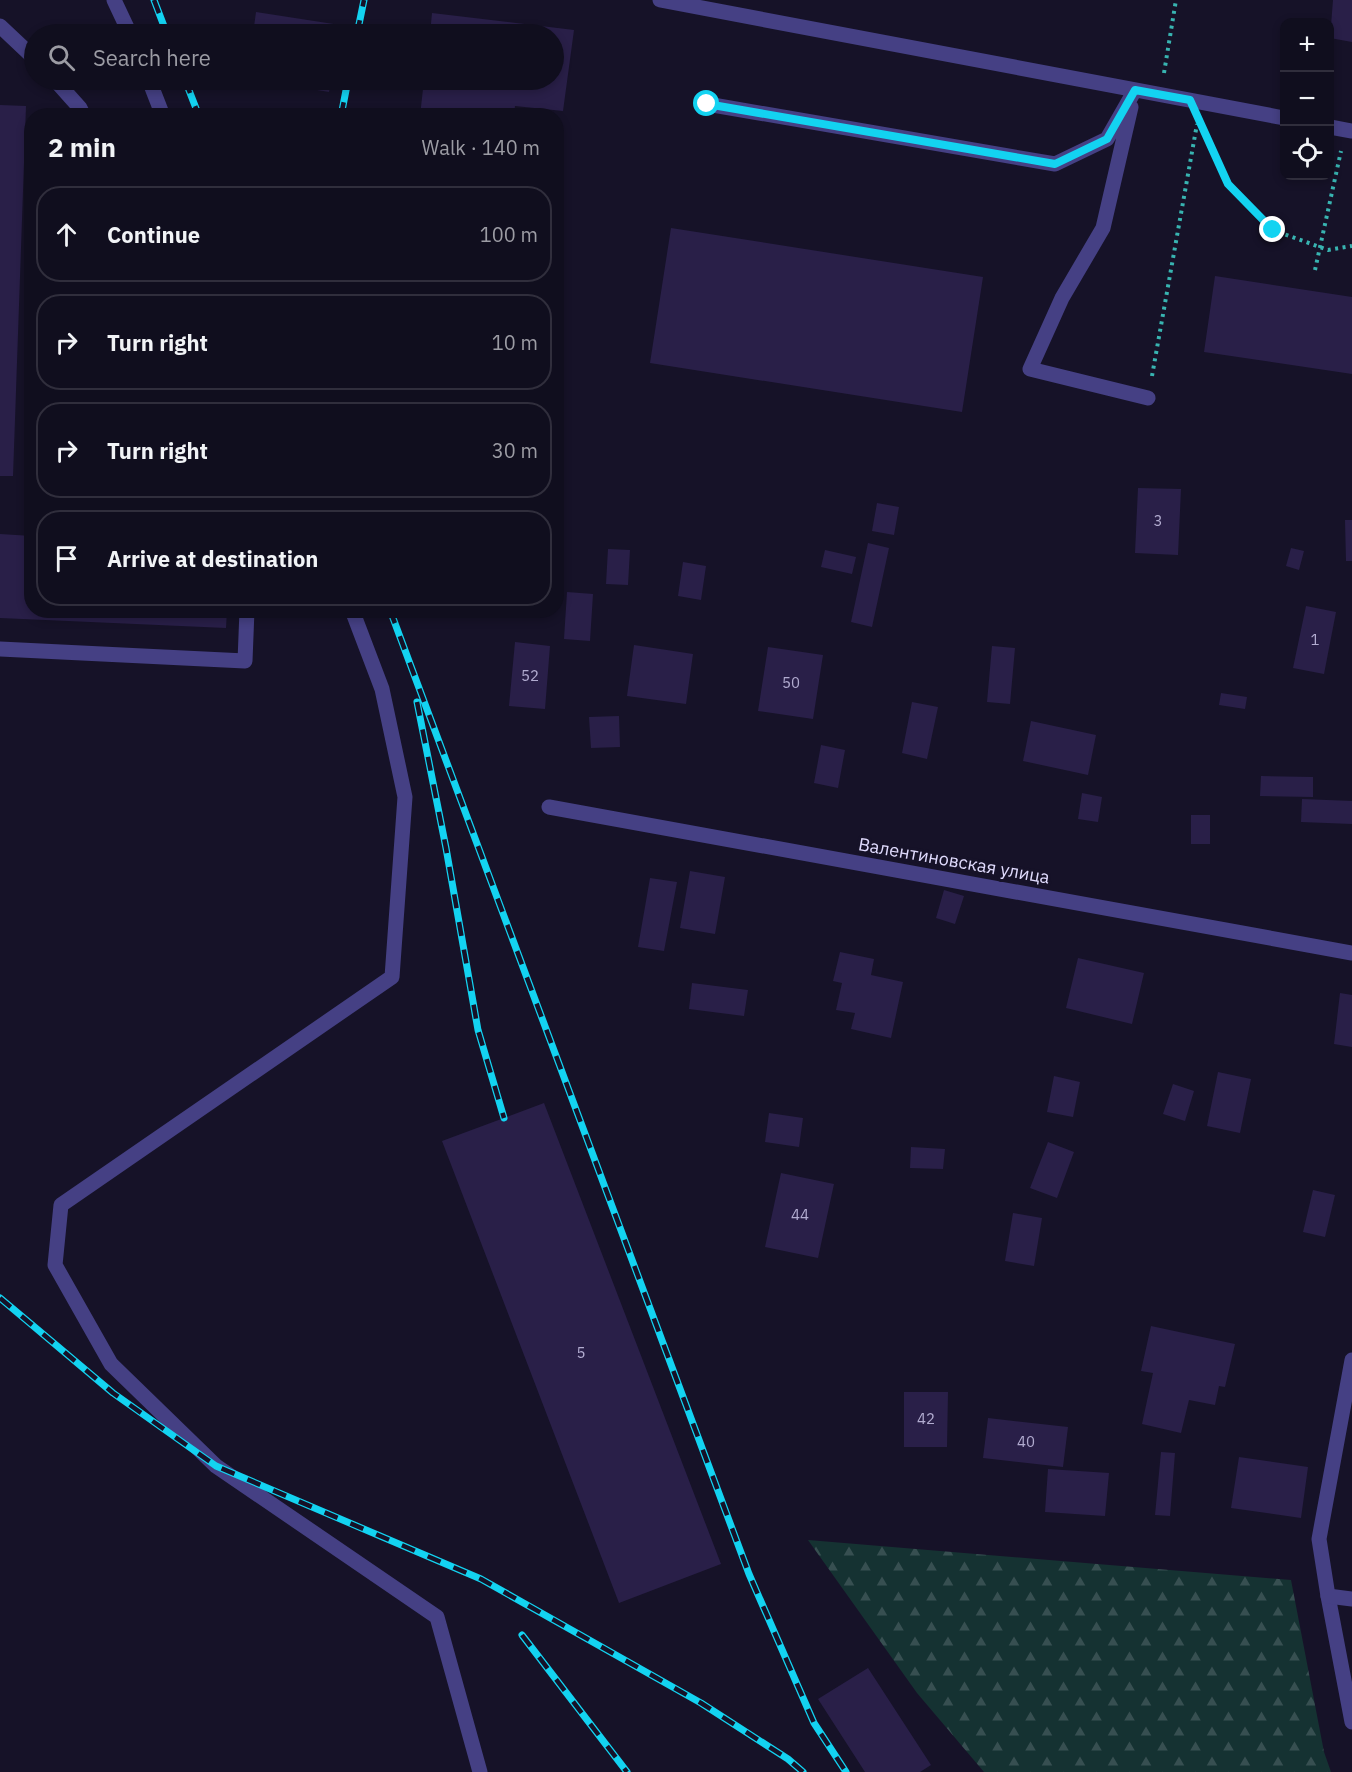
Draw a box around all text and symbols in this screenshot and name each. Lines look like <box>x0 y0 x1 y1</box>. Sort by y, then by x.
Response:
map controls <box>1280 18 1334 180</box>
button: + <box>1280 18 1334 72</box>
search box <box>24 24 564 90</box>
icon: search <box>45 41 78 74</box>
text: Search here <box>93 43 211 72</box>
button: − <box>1280 72 1334 126</box>
route start <box>693 90 719 116</box>
button: locate <box>1280 126 1334 180</box>
text: 2 min <box>48 130 116 164</box>
text: Walk · 140 m <box>422 134 540 161</box>
route end <box>1259 216 1285 242</box>
icon: ahead <box>50 218 83 251</box>
text: Continue <box>107 220 200 249</box>
text: 100 m <box>480 221 538 248</box>
icon: right <box>50 326 83 359</box>
text: Turn right <box>107 328 208 357</box>
text: 10 m <box>492 329 538 356</box>
icon: right <box>50 434 83 467</box>
text: Turn right <box>107 436 208 465</box>
text: 30 m <box>492 437 538 464</box>
house number: 3 <box>1153 511 1163 530</box>
icon: arrive <box>50 542 83 575</box>
text: Arrive at destination <box>107 544 318 573</box>
house number: 1 <box>1310 630 1320 649</box>
house number: 52 <box>521 666 539 685</box>
house number: 50 <box>782 673 800 692</box>
street label: Валентиновская улица <box>857 832 1052 889</box>
house number: 44 <box>791 1205 809 1224</box>
house number: 5 <box>576 1343 586 1362</box>
house number: 42 <box>917 1409 935 1428</box>
house number: 40 <box>1017 1432 1035 1451</box>

